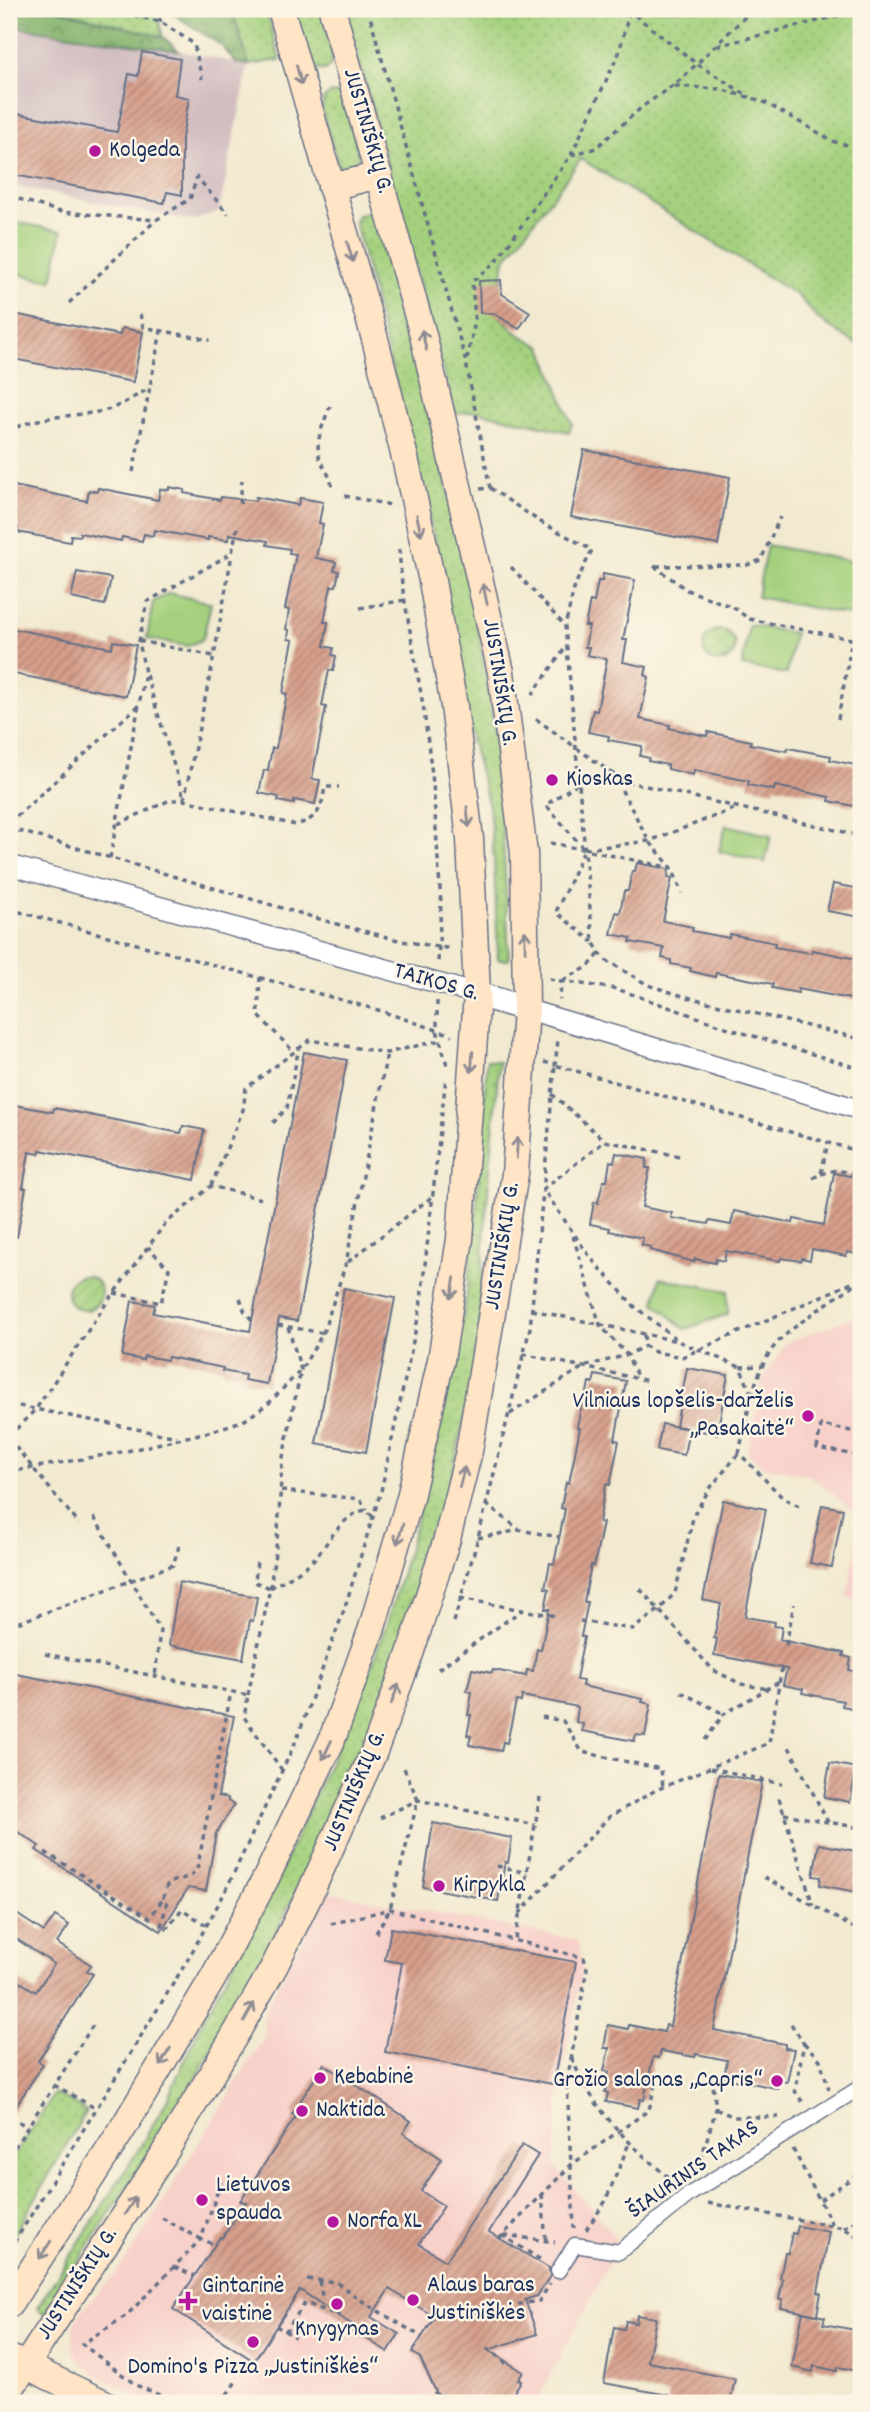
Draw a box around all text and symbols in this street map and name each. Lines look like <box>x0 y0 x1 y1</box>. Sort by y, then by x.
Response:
one-way arrow <box>293 63 306 85</box>
street label: JUSTINIŠKIŲ G. <box>333 64 401 198</box>
place label: Kolgeda <box>109 134 181 168</box>
marker: Kolgeda <box>87 143 103 159</box>
one-way arrow <box>344 241 357 263</box>
one-way arrow <box>417 329 431 352</box>
one-way arrow <box>413 513 427 536</box>
one-way arrow <box>477 583 491 606</box>
street label: JUSTINIŠKIŲ G. <box>472 616 526 748</box>
place label: Kioskas <box>566 763 633 797</box>
marker: Kioskas <box>544 772 560 788</box>
one-way arrow <box>461 805 474 828</box>
one-way arrow <box>518 930 532 953</box>
street label: TAIKOS G. <box>389 955 483 1011</box>
one-way arrow <box>465 1050 478 1072</box>
one-way arrow <box>510 1137 523 1160</box>
street label: JUSTINIŠKIŲ G. <box>476 1180 530 1312</box>
one-way arrow <box>446 1276 459 1299</box>
place label: Vilniaus lopšelis-darželis „Pasakaitė“ <box>572 1385 794 1447</box>
marker: Vilniaus lopšelis-darželis „Pasakaitė“ <box>800 1408 816 1424</box>
one-way arrow <box>456 1466 469 1489</box>
one-way arrow <box>392 1523 405 1545</box>
one-way arrow <box>390 1684 403 1706</box>
street label: JUSTINIŠKIŲ G. <box>314 1725 396 1857</box>
one-way arrow <box>320 1739 333 1760</box>
place label: Kirpykla <box>453 1869 526 1903</box>
marker: Kirpykla <box>431 1878 447 1894</box>
one-way arrow <box>242 2002 256 2022</box>
one-way arrow <box>158 2047 172 2067</box>
place label: Kebabinė <box>334 2061 414 2095</box>
place label: Grožio salonas „Capris“ <box>553 2064 763 2098</box>
marker: Kebabinė <box>312 2070 328 2086</box>
marker: Grožio salonas „Capris“ <box>769 2073 785 2089</box>
place label: Naktida <box>316 2094 385 2128</box>
marker: Naktida <box>294 2103 310 2119</box>
street label: ŠIAURINIS TAKAS <box>621 2112 767 2228</box>
place label: Lietuvos spauda <box>216 2169 291 2231</box>
marker: Lietuvos spauda <box>194 2192 210 2208</box>
one-way arrow <box>123 2196 137 2216</box>
place label: Norfa XL <box>347 2205 422 2239</box>
marker: Norfa XL <box>325 2214 341 2230</box>
street label: JUSTINIŠKIŲ G. <box>29 2221 127 2347</box>
one-way arrow <box>37 2240 52 2259</box>
place label: Alaus baras Justiniškės <box>427 2269 535 2331</box>
place label: Gintarinė vaistinė <box>202 2270 284 2332</box>
marker: Alaus baras Justiniškės <box>405 2292 421 2308</box>
marker: Gintarinė vaistinė <box>180 2293 196 2309</box>
marker: Knygynas <box>329 2296 345 2312</box>
place label: Knygynas <box>295 2313 379 2347</box>
marker: Domino's Pizza „Justiniškės“ <box>245 2334 261 2350</box>
place label: Domino's Pizza „Justiniškės“ <box>127 2351 379 2385</box>

